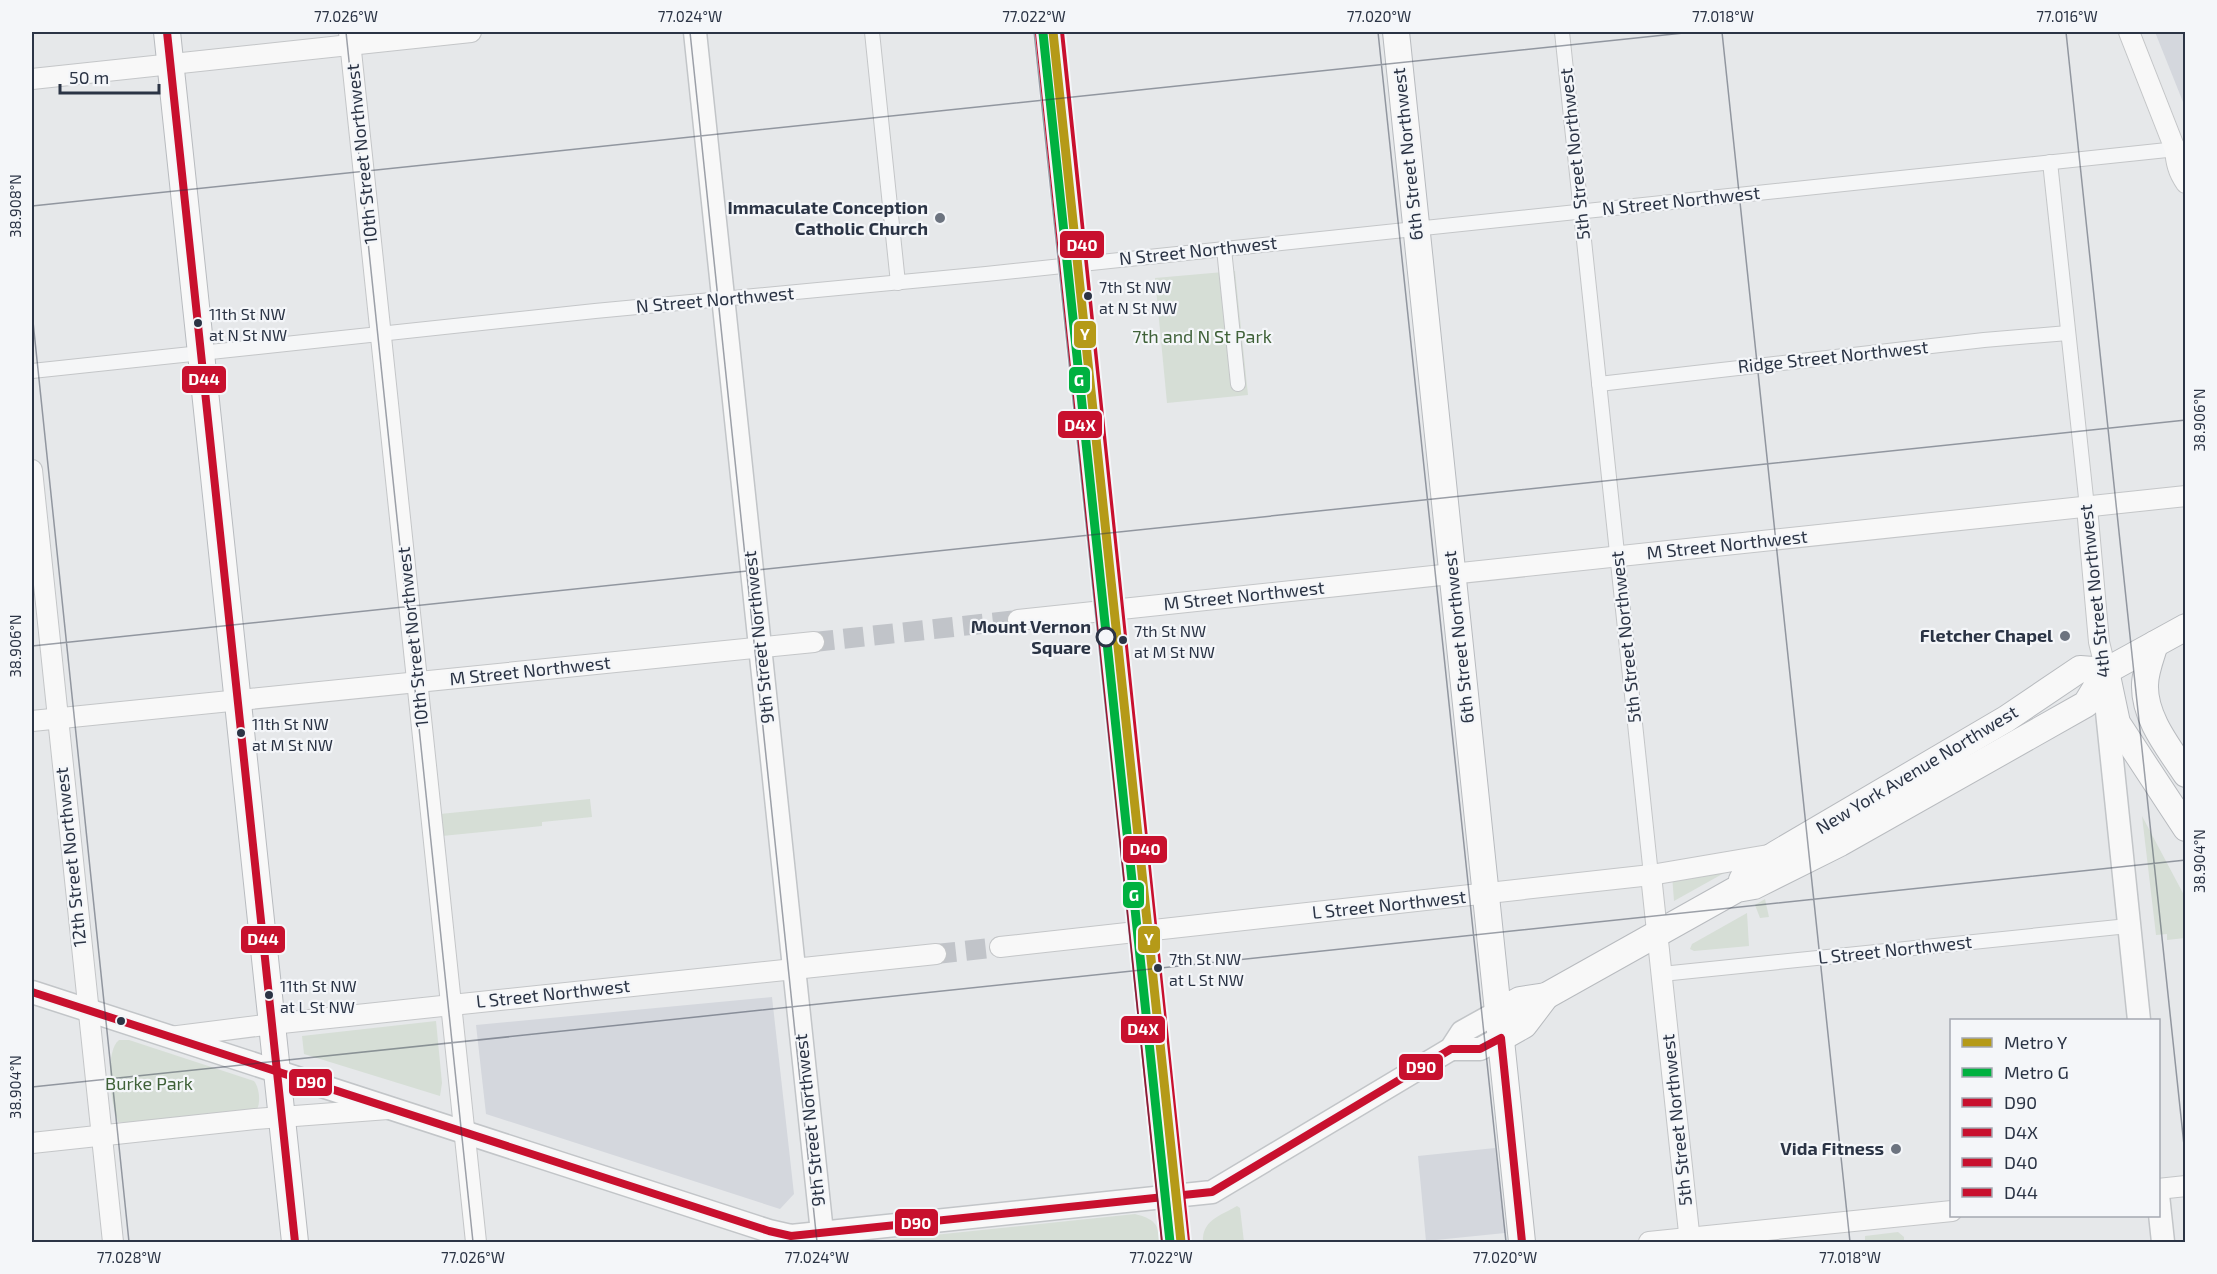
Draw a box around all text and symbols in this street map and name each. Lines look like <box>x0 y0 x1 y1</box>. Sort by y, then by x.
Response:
text: 77.026°W <box>314 7 378 25</box>
text: 77.024°W <box>658 7 722 25</box>
text: 77.022°W <box>1002 7 1066 25</box>
text: 77.020°W <box>1347 7 1411 25</box>
text: 77.018°W <box>1692 7 1754 25</box>
text: 77.016°W <box>2036 7 2098 25</box>
scale bar <box>60 57 159 95</box>
street label: 10th Street Northwest <box>341 63 381 245</box>
text: 50 m <box>69 66 109 88</box>
street label: 6th Street Northwest <box>1387 67 1427 242</box>
street label: 5th Street Northwest <box>1554 67 1594 241</box>
text: 38.908°N <box>6 174 24 238</box>
street label: N Street Northwest <box>1601 181 1761 219</box>
place label: Immaculate Conception Catholic Church <box>728 196 928 239</box>
marker: Immaculate Conception Catholic Church <box>933 211 947 225</box>
line badge: D40 <box>1059 230 1105 259</box>
street label: N Street Northwest <box>1118 231 1278 269</box>
text: D40 <box>1066 235 1098 254</box>
place label: 7th St NW at N St NW <box>1099 277 1177 317</box>
street label: N Street Northwest <box>635 281 795 317</box>
marker: 7th St NW at N St NW <box>1082 290 1094 302</box>
place label: 11th St NW at N St NW <box>209 304 287 344</box>
marker: 11th St NW at N St NW <box>192 317 204 329</box>
line badge: Y <box>1073 320 1097 349</box>
text: Y <box>1080 324 1090 343</box>
park label: 7th and N St Park <box>1132 325 1272 347</box>
street label: Ridge Street Northwest <box>1737 335 1929 377</box>
line badge: D44 <box>181 365 227 394</box>
line badge: G <box>1068 366 1091 394</box>
text: D44 <box>188 369 220 388</box>
text: G <box>1074 370 1084 389</box>
text: 38.906°N <box>2190 388 2208 452</box>
line badge: D4X <box>1057 410 1103 439</box>
text: D4X <box>1064 415 1096 434</box>
street label: 4th Street Northwest <box>2074 503 2114 679</box>
street label: M Street Northwest <box>1645 525 1809 563</box>
street label: 10th Street Northwest <box>392 546 432 728</box>
street label: 9th Street Northwest <box>738 550 778 725</box>
street label: 6th Street Northwest <box>1438 550 1478 725</box>
street label: 5th Street Northwest <box>1605 550 1645 724</box>
street label: M Street Northwest <box>1162 576 1326 614</box>
text: 38.906°N <box>6 614 24 678</box>
place label: Mount Vernon Square <box>971 615 1091 658</box>
place label: 7th St NW at M St NW <box>1134 621 1215 661</box>
place label: Fletcher Chapel <box>1920 624 2053 646</box>
marker: Mount Vernon Square <box>1096 627 1116 647</box>
marker: Fletcher Chapel <box>2058 629 2072 643</box>
marker: 7th St NW at M St NW <box>1117 634 1129 646</box>
street label: M Street Northwest <box>448 651 612 689</box>
street label: New York Avenue Northwest <box>1812 700 2022 838</box>
place label: 11th St NW at M St NW <box>252 714 333 754</box>
marker: 11th St NW at M St NW <box>235 727 247 739</box>
street label: 12th Street Northwest <box>50 766 90 948</box>
text: 38.904°N <box>2190 829 2208 893</box>
line badge: D40 <box>1122 835 1168 864</box>
text: D40 <box>1129 839 1161 858</box>
line badge: G <box>1122 881 1145 909</box>
text: G <box>1129 885 1139 904</box>
street label: L Street Northwest <box>1311 885 1467 923</box>
line badge: D44 <box>240 925 286 954</box>
line badge: Y <box>1137 925 1161 954</box>
text: D44 <box>247 929 279 948</box>
text: Y <box>1144 929 1154 948</box>
street label: L Street Northwest <box>1817 930 1973 968</box>
place label: 7th St NW at L St NW <box>1169 949 1244 989</box>
marker: 7th St NW at L St NW <box>1152 962 1164 974</box>
street label: L Street Northwest <box>475 974 631 1012</box>
place label: 11th St NW at L St NW <box>280 976 357 1016</box>
marker: 11th St NW at L St NW <box>263 989 275 1001</box>
unlabelled marker <box>115 1015 127 1027</box>
line badge: D4X <box>1120 1015 1166 1044</box>
text: D4X <box>1127 1019 1159 1038</box>
legend <box>1950 1019 2160 1217</box>
text: Metro Y <box>2004 1031 2068 1053</box>
street label: 9th Street Northwest <box>789 1033 829 1208</box>
street label: 5th Street Northwest <box>1656 1033 1696 1207</box>
line badge: D90 <box>1398 1053 1444 1081</box>
text: 38.904°N <box>6 1055 24 1119</box>
text: D90 <box>1406 1057 1436 1076</box>
text: Metro G <box>2004 1061 2069 1083</box>
line badge: D90 <box>288 1068 333 1097</box>
park label: Burke Park <box>105 1072 193 1094</box>
text: D90 <box>296 1072 326 1091</box>
text: D90 <box>2004 1091 2037 1113</box>
text: D4X <box>2004 1121 2038 1143</box>
place label: Vida Fitness <box>1780 1137 1884 1159</box>
marker: Vida Fitness <box>1889 1142 1903 1156</box>
text: D40 <box>2004 1151 2038 1173</box>
text: D44 <box>2004 1181 2038 1203</box>
line badge: D90 <box>894 1208 939 1237</box>
text: D90 <box>901 1213 931 1232</box>
text: 77.028°W <box>97 1248 161 1266</box>
text: 77.026°W <box>441 1248 505 1266</box>
text: 77.024°W <box>785 1248 849 1266</box>
text: 77.022°W <box>1129 1248 1193 1266</box>
text: 77.020°W <box>1473 1248 1537 1266</box>
text: 77.018°W <box>1819 1248 1881 1266</box>

